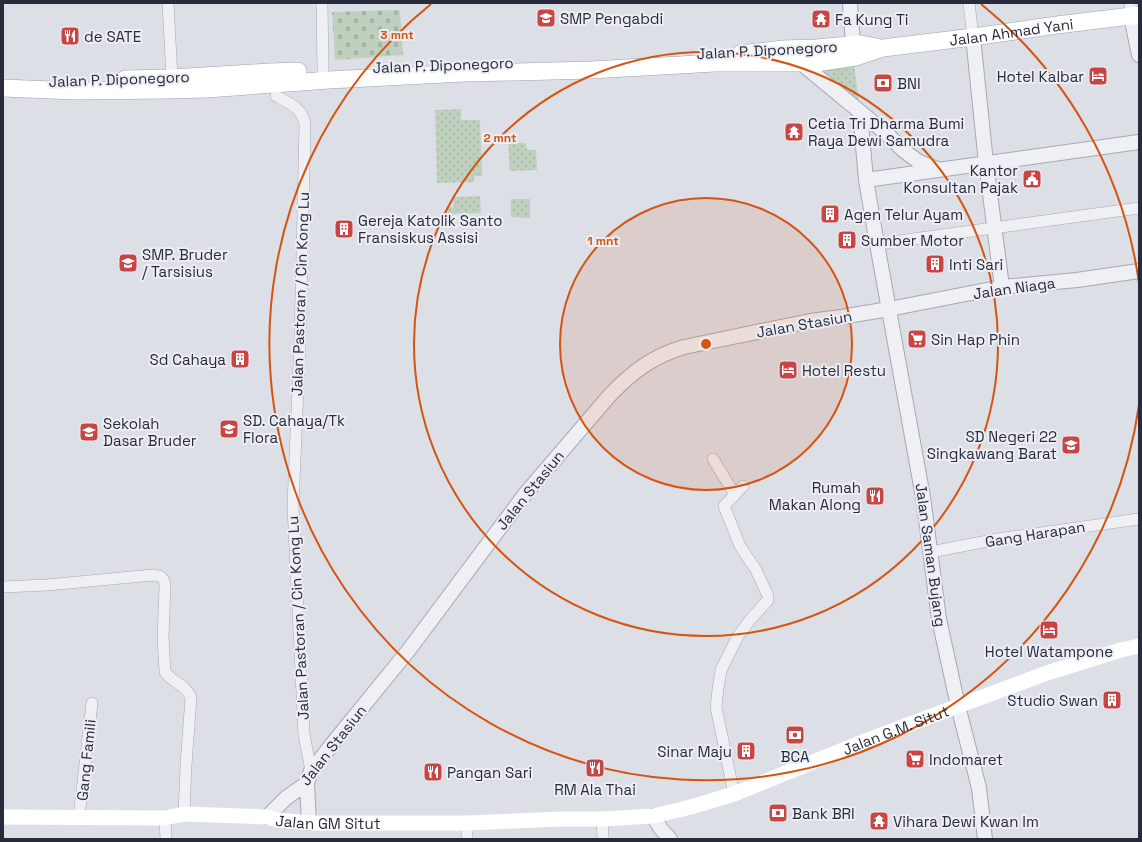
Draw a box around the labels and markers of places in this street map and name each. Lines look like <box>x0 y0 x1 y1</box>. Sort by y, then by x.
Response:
school or university icon: SMP Pengabdi <box>535 7 557 29</box>
temple icon: Fa Kung Ti <box>810 8 832 30</box>
place label: SMP Pengabdi <box>560 9 663 28</box>
place label: Fa Kung Ti <box>835 10 908 29</box>
restaurant icon: de SATE <box>59 25 81 47</box>
place label: de SATE <box>84 27 141 46</box>
hotel icon: Hotel Kalbar <box>1087 65 1109 87</box>
place label: Hotel Kalbar <box>997 67 1084 86</box>
bank icon: BNI <box>872 72 894 94</box>
place label: BNI <box>897 74 921 93</box>
place label: Cetia Tri Dharma Bumi Raya Dewi Samudra <box>808 114 964 150</box>
temple icon: Cetia Tri Dharma Bumi Raya Dewi Samudra <box>783 121 805 143</box>
place label: Kantor Konsultan Pajak <box>904 161 1018 197</box>
public building icon: Kantor Konsultan Pajak <box>1021 168 1043 190</box>
building icon: Agen Telur Ayam <box>819 203 841 225</box>
place label: Agen Telur Ayam <box>844 205 963 224</box>
place label: Gereja Katolik Santo Fransiskus Assisi <box>358 211 502 247</box>
building icon: Gereja Katolik Santo Fransiskus Assisi <box>333 218 355 240</box>
building icon: Sumber Motor <box>836 229 858 251</box>
place label: Sumber Motor <box>861 231 964 250</box>
place label: SMP. Bruder / Tarsisius <box>142 245 228 281</box>
school or university icon: SMP. Bruder / Tarsisius <box>117 252 139 274</box>
building icon: Inti Sari <box>924 253 946 275</box>
place label: Inti Sari <box>949 255 1003 274</box>
supermarket icon: Sin Hap Phin <box>906 328 928 350</box>
place label: Sin Hap Phin <box>931 330 1020 349</box>
centre of rings <box>699 337 713 351</box>
building icon: Sd Cahaya <box>229 348 251 370</box>
place label: Sd Cahaya <box>150 350 226 369</box>
hotel icon: Hotel Restu <box>777 359 799 381</box>
place label: Hotel Restu <box>802 361 886 380</box>
place label: SD. Cahaya/Tk Flora <box>243 411 345 447</box>
place label: Sekolah Dasar Bruder <box>103 414 197 450</box>
school or university icon: SD. Cahaya/Tk Flora <box>218 418 240 440</box>
school or university icon: Sekolah Dasar Bruder <box>78 421 100 443</box>
place label: SD Negeri 22 Singkawang Barat <box>927 427 1057 463</box>
school or university icon: SD Negeri 22 Singkawang Barat <box>1060 434 1082 456</box>
place label: Rumah Makan Along <box>769 478 861 514</box>
restaurant icon: Rumah Makan Along <box>864 485 886 507</box>
hotel icon: Hotel Watampone <box>1038 619 1060 641</box>
place label: Hotel Watampone <box>985 642 1113 661</box>
building icon: Studio Swan <box>1101 689 1123 711</box>
place label: Studio Swan <box>1007 691 1098 710</box>
bank icon: BCA <box>784 724 806 746</box>
building icon: Sinar Maju <box>735 740 757 762</box>
place label: Sinar Maju <box>657 742 732 761</box>
place label: BCA <box>781 747 810 766</box>
supermarket icon: Indomaret <box>904 748 926 770</box>
place label: Indomaret <box>929 750 1003 769</box>
restaurant icon: RM Ala Thai <box>584 757 606 779</box>
restaurant icon: Pangan Sari <box>422 761 444 783</box>
place label: Pangan Sari <box>447 763 532 782</box>
place label: RM Ala Thai <box>554 780 636 799</box>
bank icon: Bank BRI <box>767 802 789 824</box>
place label: Bank BRI <box>792 804 855 823</box>
temple icon: Vihara Dewi Kwan Im <box>868 810 890 832</box>
place label: Vihara Dewi Kwan Im <box>893 812 1039 831</box>

